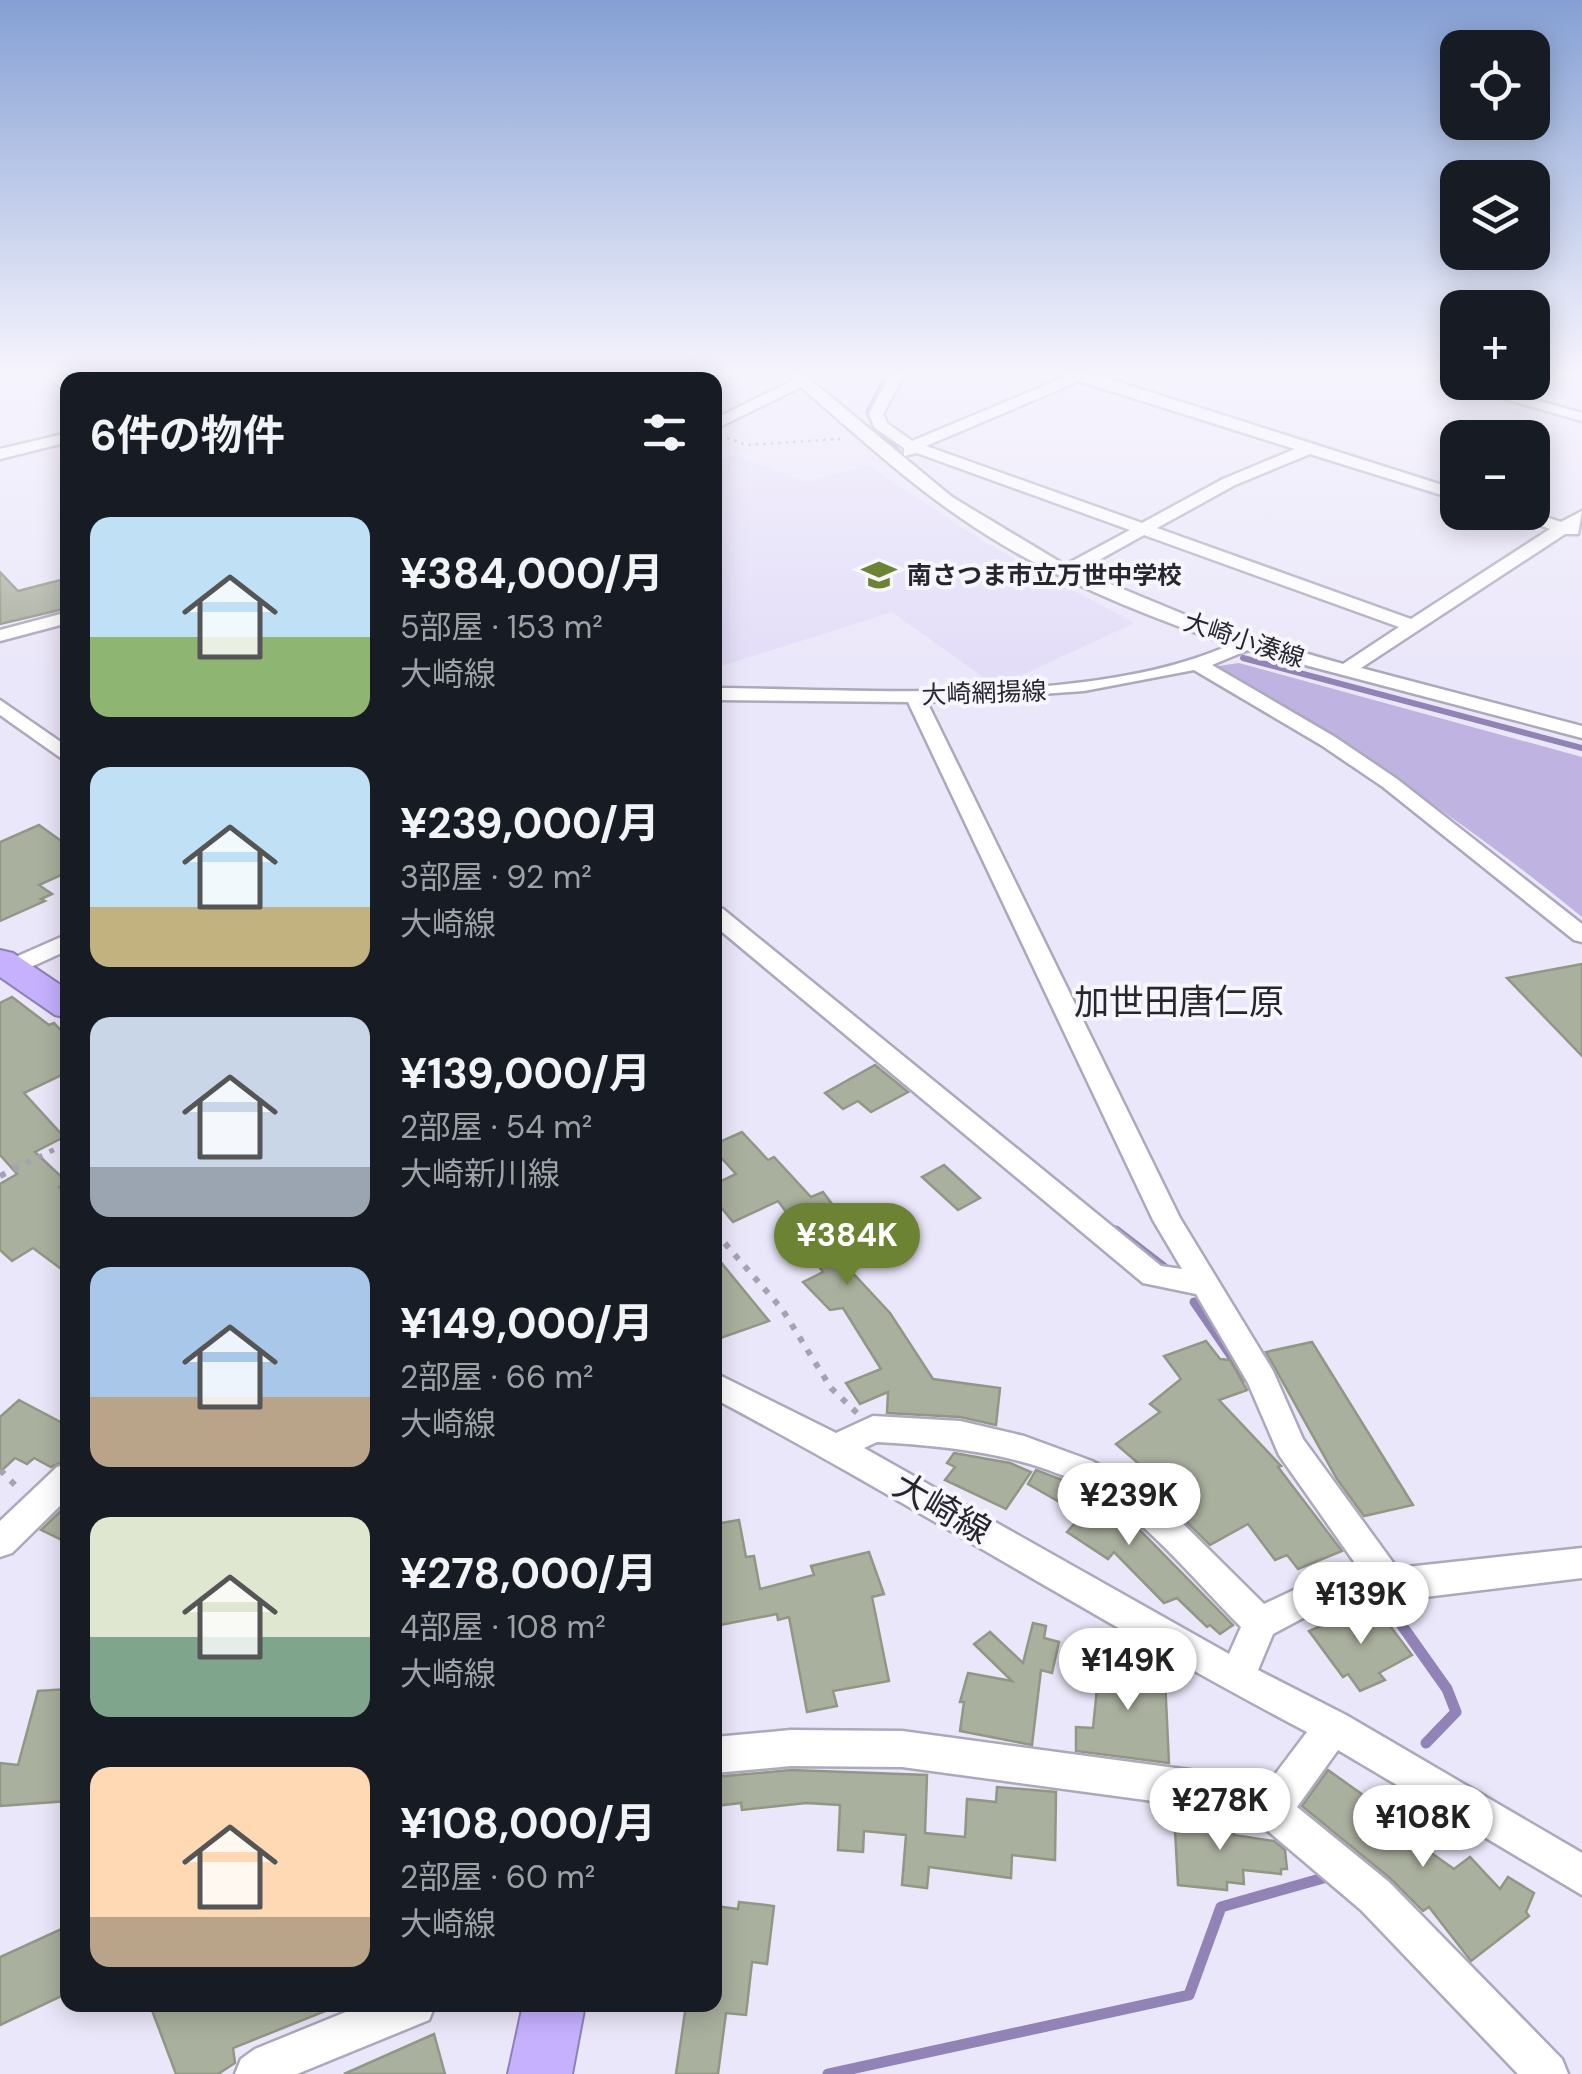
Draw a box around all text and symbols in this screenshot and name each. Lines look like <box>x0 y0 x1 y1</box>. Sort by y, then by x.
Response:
map controls <box>1440 30 1550 530</box>
button: locate <box>1440 30 1550 140</box>
button: layers <box>1440 160 1550 270</box>
button: + <box>1440 290 1550 400</box>
icon: filters <box>637 405 692 460</box>
text: 6件の物件 <box>90 408 285 463</box>
button: − <box>1440 420 1550 530</box>
text: ¥384,000/月 <box>400 546 664 601</box>
school or university icon: 南さつま市立万世中学校 <box>860 556 898 594</box>
icon: home <box>170 557 290 677</box>
place label: 南さつま市立万世中学校 <box>907 559 1182 592</box>
street label: 大崎小湊線 <box>1179 605 1309 675</box>
text: 5部屋 · 153 m² <box>400 606 603 648</box>
text: 大崎線 <box>400 653 496 695</box>
street label: 大崎網揚線 <box>921 674 1047 712</box>
text: ¥239,000/月 <box>400 796 660 851</box>
icon: home <box>170 807 290 927</box>
text: 3部屋 · 92 m² <box>400 856 592 898</box>
text: 大崎線 <box>400 903 496 945</box>
district label: 加世田唐仁原 <box>1074 979 1284 1025</box>
text: ¥139,000/月 <box>400 1046 651 1101</box>
icon: home <box>170 1057 290 1177</box>
text: 2部屋 · 54 m² <box>400 1106 592 1148</box>
text: 大崎新川線 <box>400 1153 560 1195</box>
pin: ¥384K <box>777 1203 917 1288</box>
text: ¥384K <box>796 1214 898 1256</box>
text: ¥149,000/月 <box>400 1296 654 1351</box>
icon: home <box>170 1307 290 1427</box>
text: 2部屋 · 66 m² <box>400 1356 594 1398</box>
text: 大崎線 <box>400 1403 496 1445</box>
street label: 大崎線 <box>885 1462 999 1554</box>
pin: ¥239K <box>1059 1463 1199 1548</box>
text: ¥239K <box>1079 1474 1179 1516</box>
text: ¥278,000/月 <box>400 1546 657 1601</box>
icon: home <box>170 1557 290 1677</box>
pin: ¥139K <box>1291 1562 1431 1647</box>
text: ¥139K <box>1315 1573 1407 1615</box>
text: 4部屋 · 108 m² <box>400 1606 606 1648</box>
pin: ¥149K <box>1058 1628 1198 1713</box>
text: ¥149K <box>1081 1639 1175 1681</box>
text: 大崎線 <box>400 1653 496 1695</box>
pin: ¥278K <box>1150 1768 1290 1853</box>
text: ¥278K <box>1171 1779 1269 1821</box>
pin: ¥108K <box>1353 1785 1493 1870</box>
text: ¥108,000/月 <box>400 1796 656 1851</box>
text: ¥108K <box>1375 1796 1471 1838</box>
icon: home <box>170 1807 290 1927</box>
text: 2部屋 · 60 m² <box>400 1856 595 1898</box>
text: 大崎線 <box>400 1903 496 1945</box>

